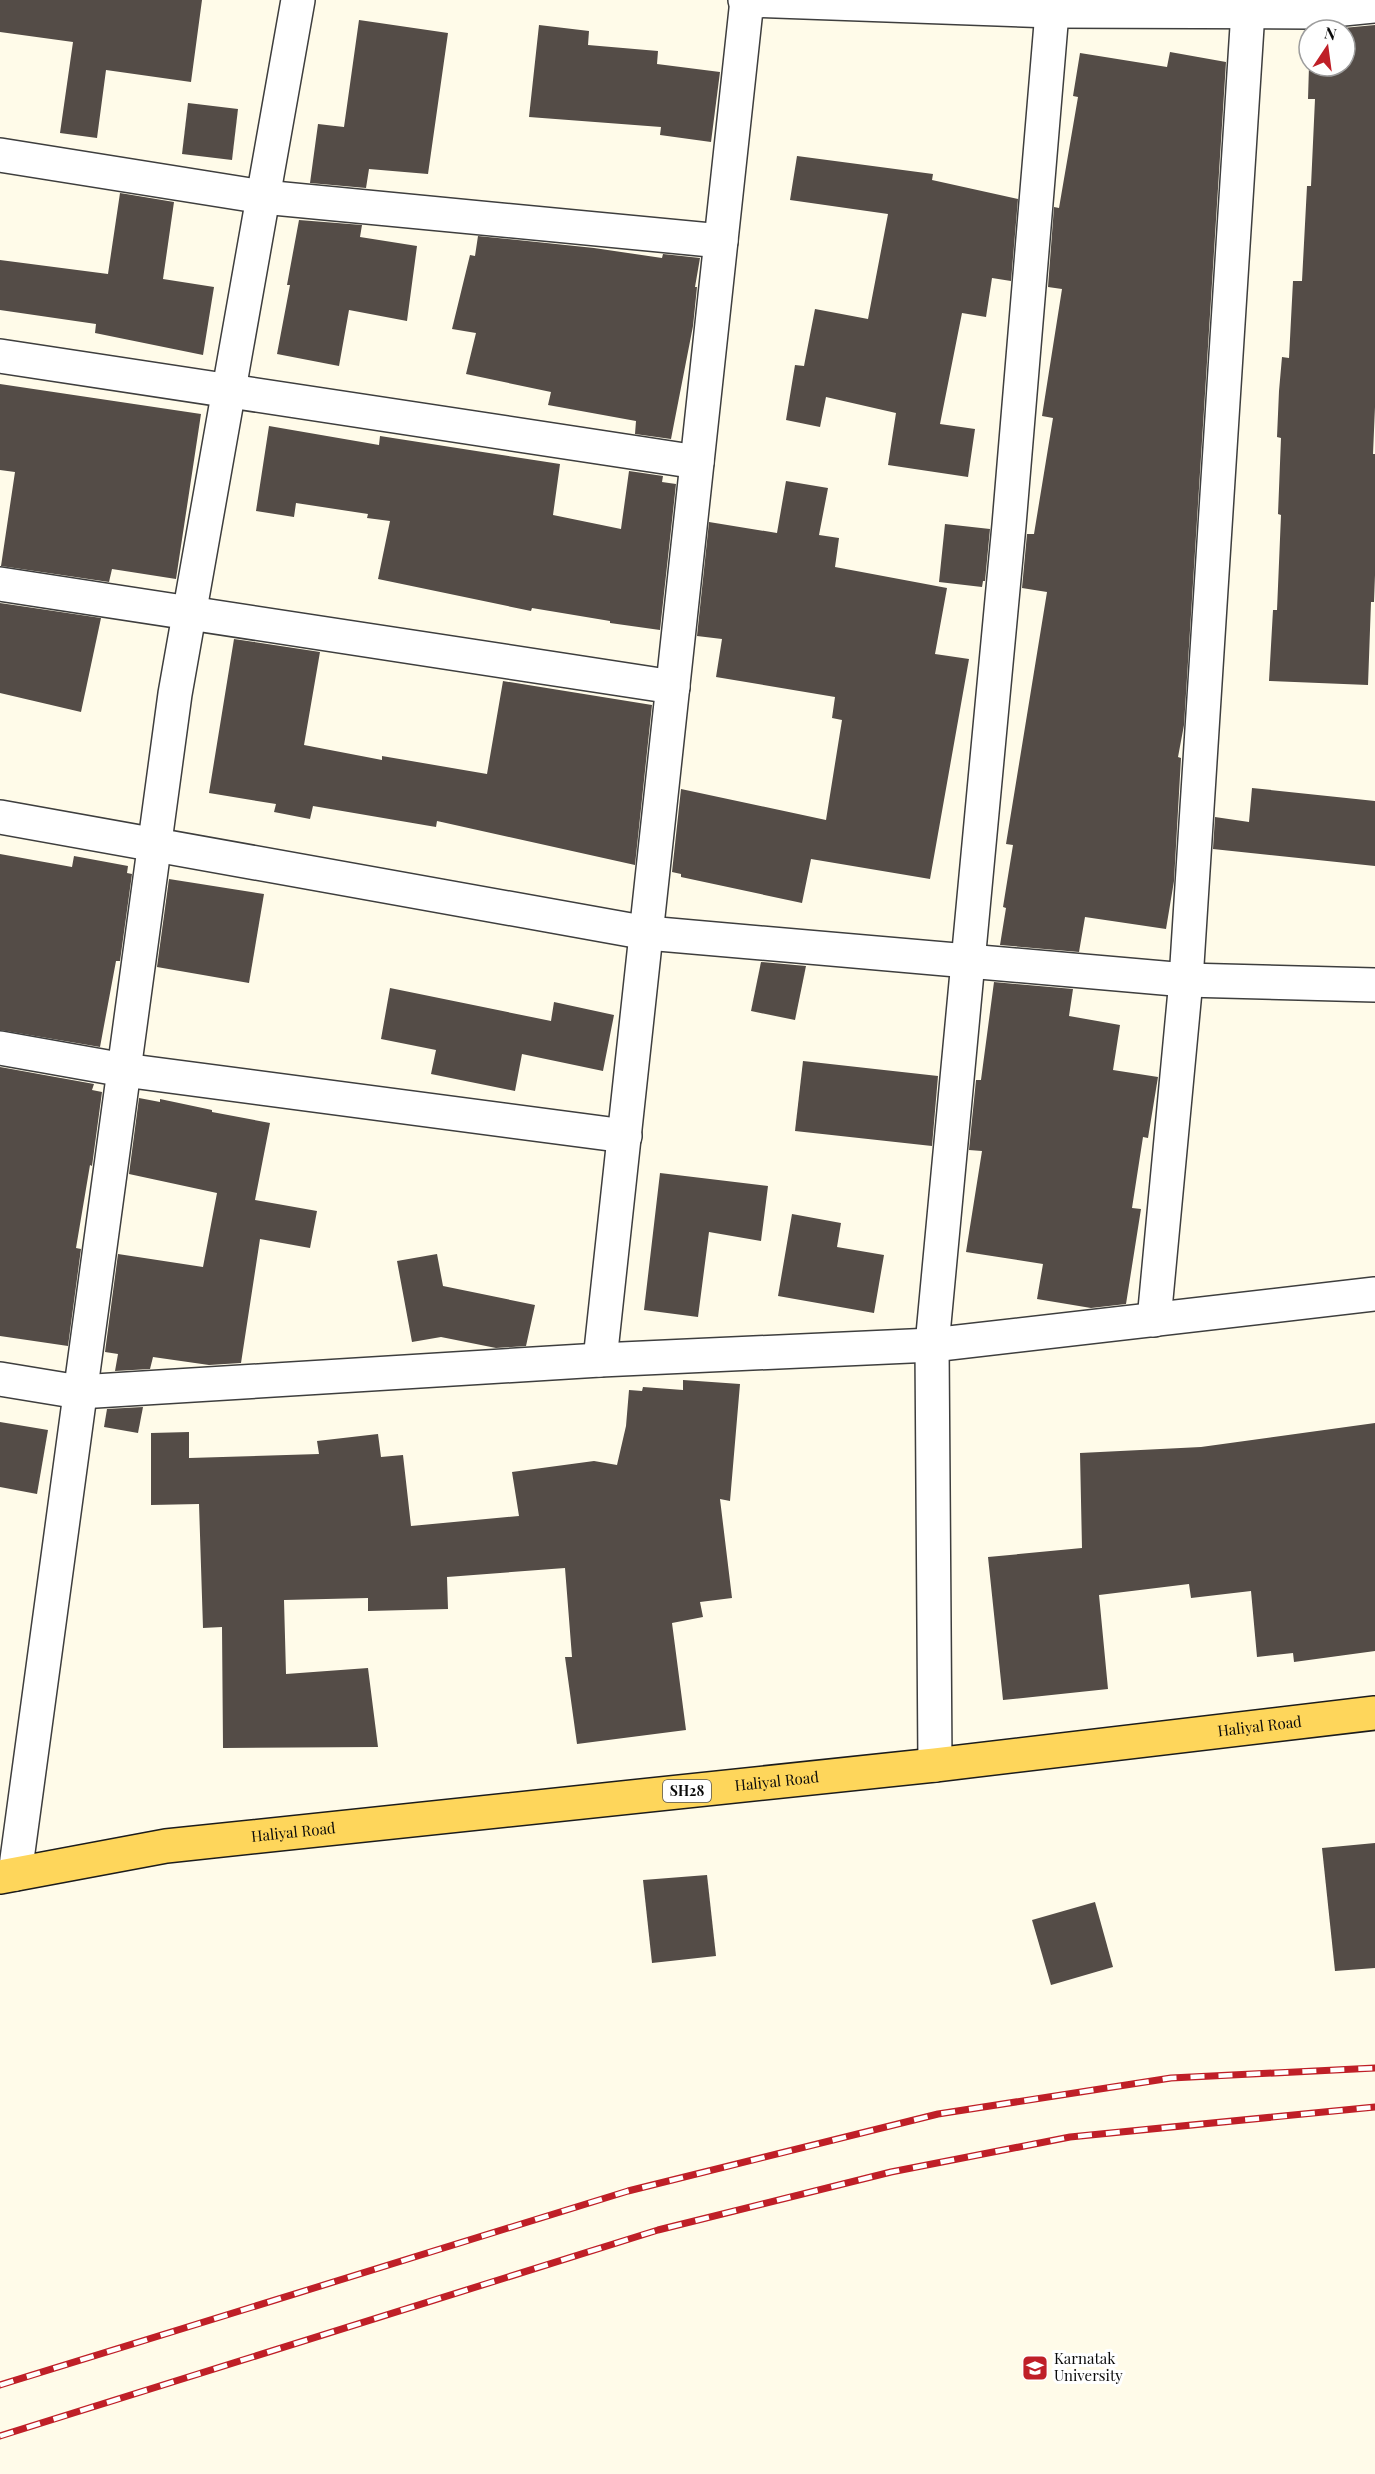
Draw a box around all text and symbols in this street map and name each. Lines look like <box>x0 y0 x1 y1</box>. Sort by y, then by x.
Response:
north arrow <box>1297 18 1357 78</box>
text: N <box>1322 21 1339 45</box>
street label: Haliyal Road <box>1216 1711 1303 1741</box>
street label: Haliyal Road <box>734 1766 820 1795</box>
road number: SH28 <box>663 1780 711 1802</box>
street label: Haliyal Road <box>250 1817 337 1846</box>
place label: Karnatak University <box>1054 2348 1123 2385</box>
school or university icon: Karnatak University <box>1020 2353 1050 2383</box>

